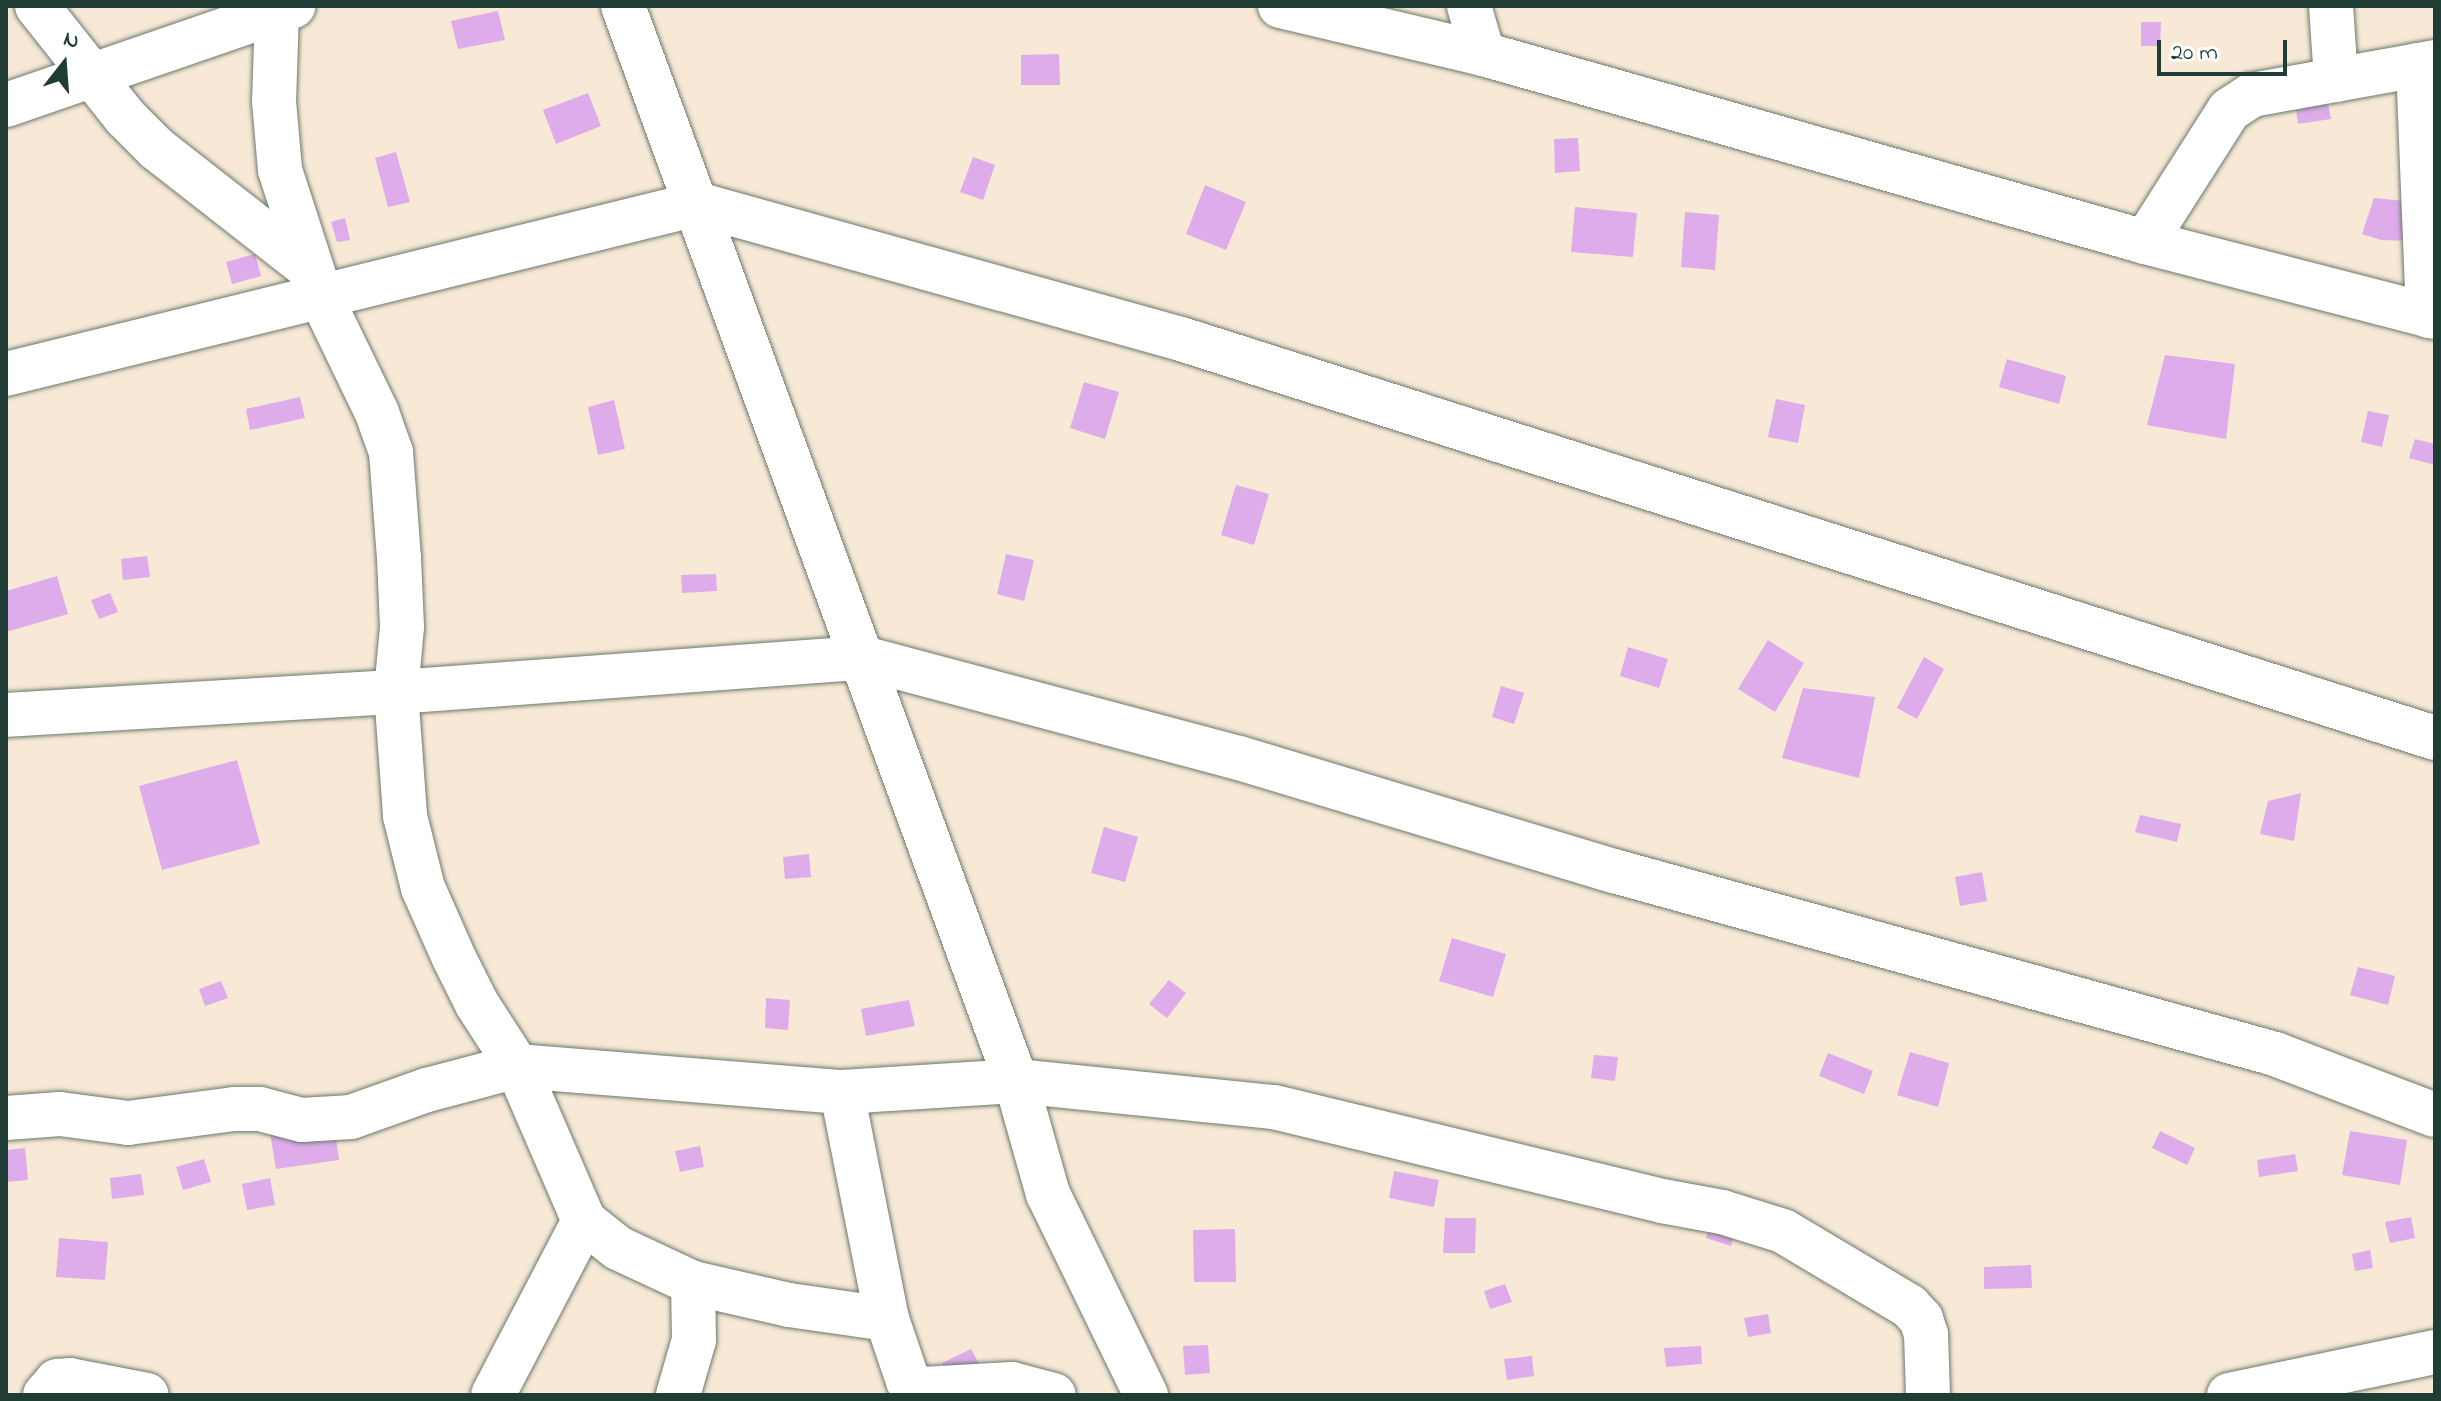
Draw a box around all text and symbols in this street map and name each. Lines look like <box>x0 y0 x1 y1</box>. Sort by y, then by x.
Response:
north arrow <box>24 24 104 104</box>
text: N <box>59 24 83 59</box>
scale bar <box>2161 24 2291 74</box>
text: 20 m <box>2171 36 2218 71</box>

